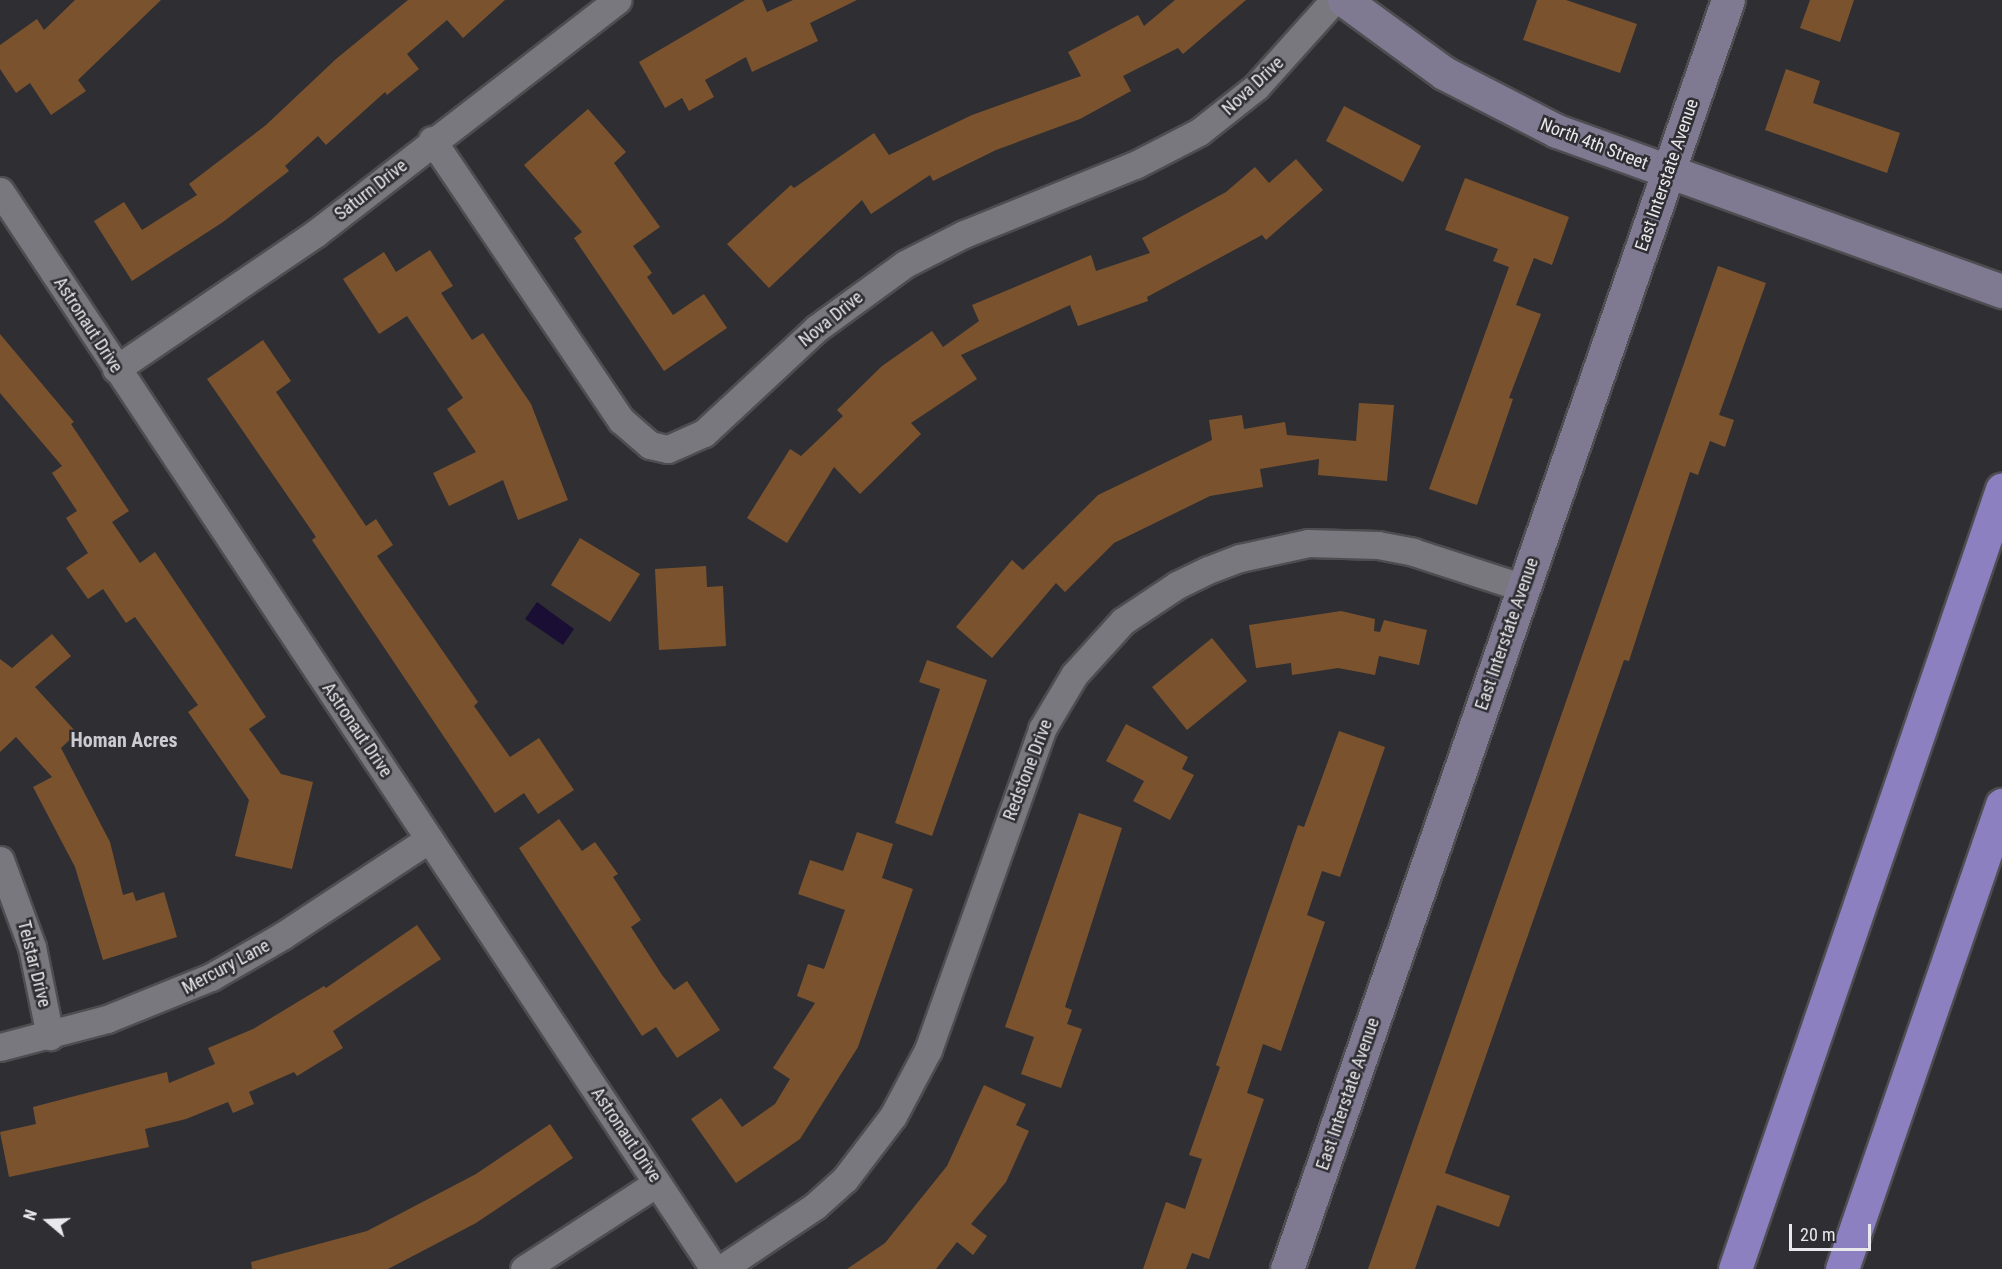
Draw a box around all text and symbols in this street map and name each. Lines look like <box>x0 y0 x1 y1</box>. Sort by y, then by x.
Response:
street label: Nova Drive <box>1218 52 1288 120</box>
street label: East Interstate Avenue <box>1631 96 1703 254</box>
street label: North 4th Street <box>1537 114 1651 174</box>
street label: Saturn Drive <box>330 155 412 225</box>
street label: Astronaut Drive <box>49 273 127 377</box>
street label: Nova Drive <box>795 287 867 351</box>
street label: East Interstate Avenue <box>1471 555 1543 713</box>
street label: Astronaut Drive <box>317 679 397 781</box>
street label: Redstone Drive <box>999 716 1057 824</box>
district label: Homan Acres <box>70 728 178 752</box>
street label: Telstar Drive <box>13 918 55 1010</box>
street label: Mercury Lane <box>179 935 273 999</box>
street label: East Interstate Avenue <box>1312 1015 1384 1173</box>
street label: Astronaut Drive <box>586 1084 666 1186</box>
north arrow <box>18 1191 78 1251</box>
text: N <box>20 1207 41 1223</box>
scale bar <box>1792 1212 1874 1250</box>
text: 20 m <box>1800 1224 1835 1245</box>

